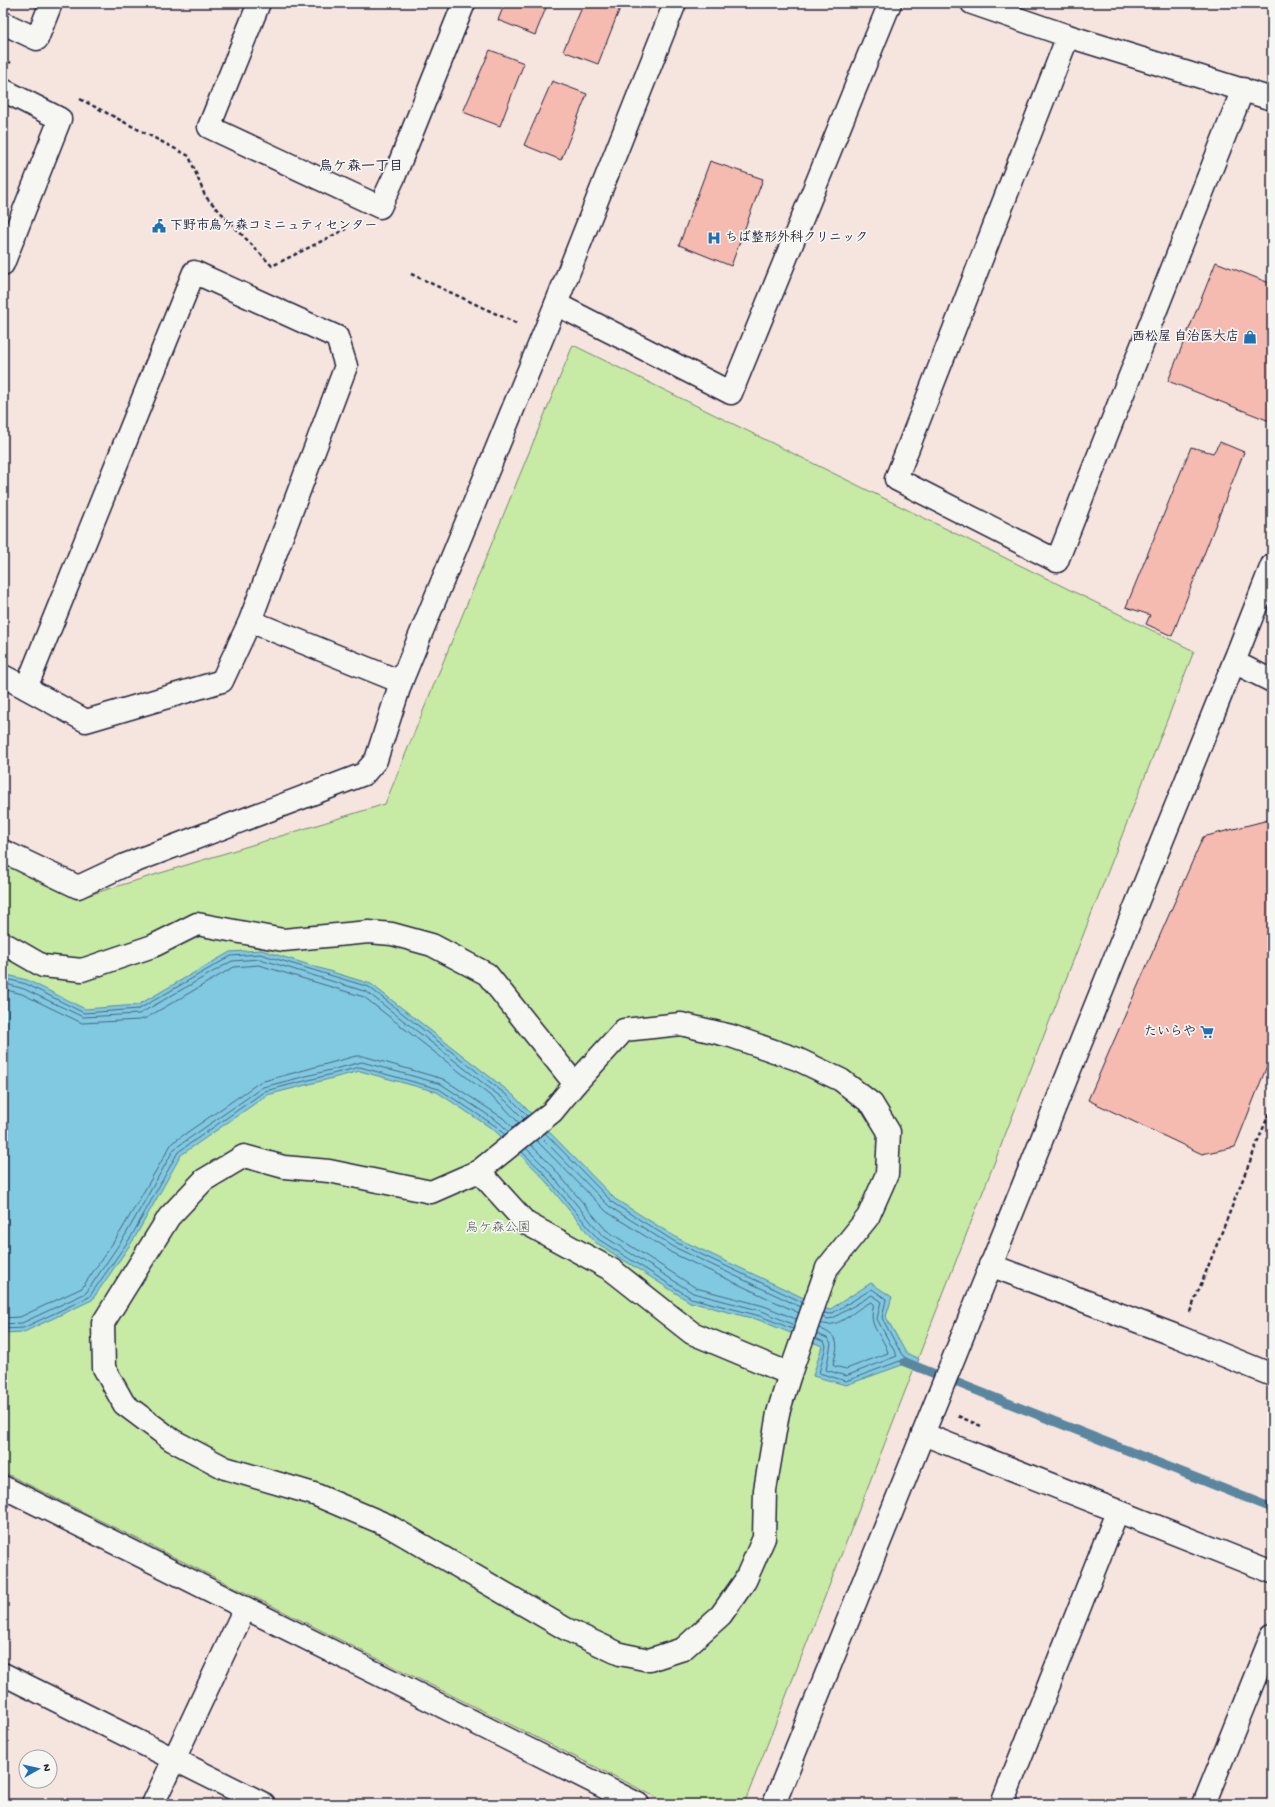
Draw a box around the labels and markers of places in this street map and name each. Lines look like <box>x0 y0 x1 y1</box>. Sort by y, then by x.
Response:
public building icon: 下野市烏ケ森コミニュティセンター <box>151 218 167 234</box>
place label: 下野市烏ケ森コミニュティセンター <box>170 218 377 234</box>
hospital icon: ちば整形外科クリニック <box>706 230 722 246</box>
place label: ちば整形外科クリニック <box>725 230 868 246</box>
place label: 西松屋 自治医大店 <box>1132 329 1239 345</box>
shop icon: 西松屋 自治医大店 <box>1242 329 1258 345</box>
supermarket icon: たいらや <box>1199 1024 1215 1040</box>
place label: たいらや <box>1144 1025 1196 1040</box>

